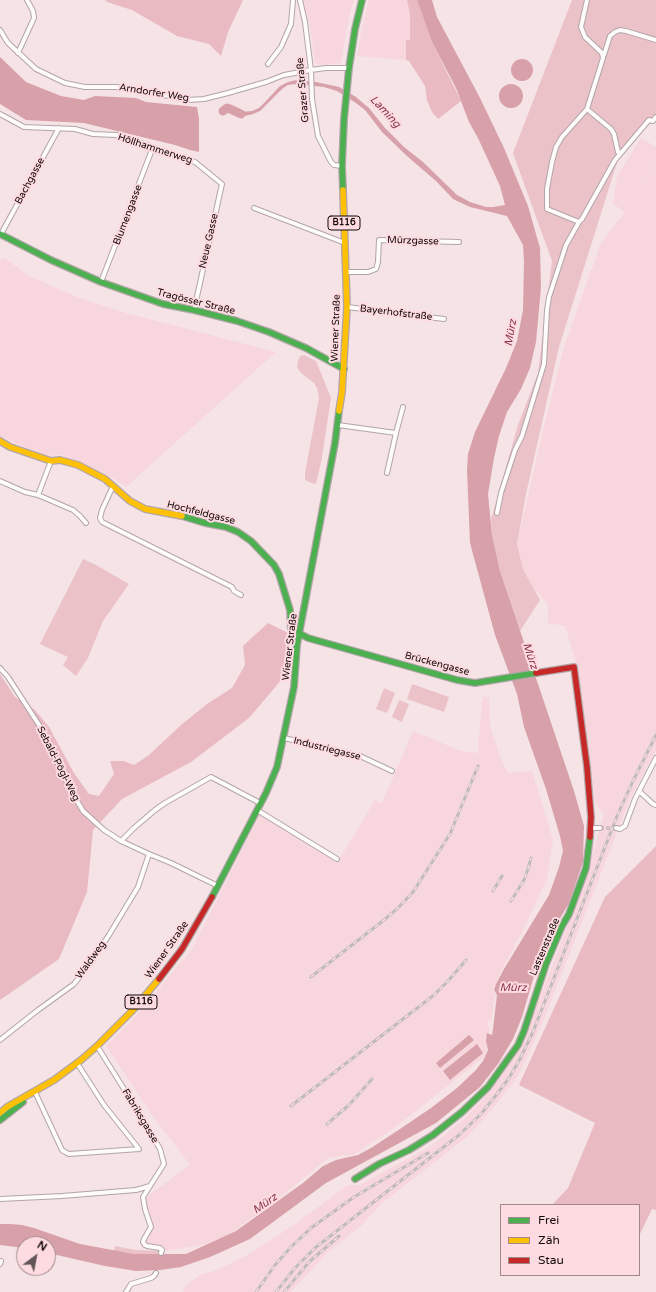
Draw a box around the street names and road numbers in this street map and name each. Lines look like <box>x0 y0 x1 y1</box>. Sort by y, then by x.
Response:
street label: Grazer Straße <box>294 57 312 123</box>
street label: Arndorfer Weg <box>118 82 190 104</box>
street label: Höllhammerweg <box>116 131 194 167</box>
street label: Bachgasse <box>13 156 47 206</box>
street label: Blumengasse <box>111 183 145 247</box>
street label: Neue Gasse <box>197 212 221 270</box>
road number: B116 <box>328 216 360 230</box>
street label: Mürzgasse <box>387 234 439 248</box>
street label: Tragösser Straße <box>156 287 236 317</box>
street label: Wiener Straße <box>329 294 343 362</box>
street label: Bayerhofstraße <box>359 303 433 323</box>
street label: Hochfeldgasse <box>166 499 236 527</box>
street label: Wiener Straße <box>280 613 300 681</box>
street label: Brückengasse <box>403 650 471 678</box>
street label: Sebald-Pögl-Weg <box>34 724 82 804</box>
street label: Industriegasse <box>292 735 362 763</box>
street label: Lastenstraße <box>527 916 563 978</box>
street label: Wiener Straße <box>143 919 191 981</box>
street label: Waldweg <box>73 939 109 981</box>
road number: B116 <box>125 995 157 1009</box>
street label: Fabriksgasse <box>119 1087 161 1145</box>

